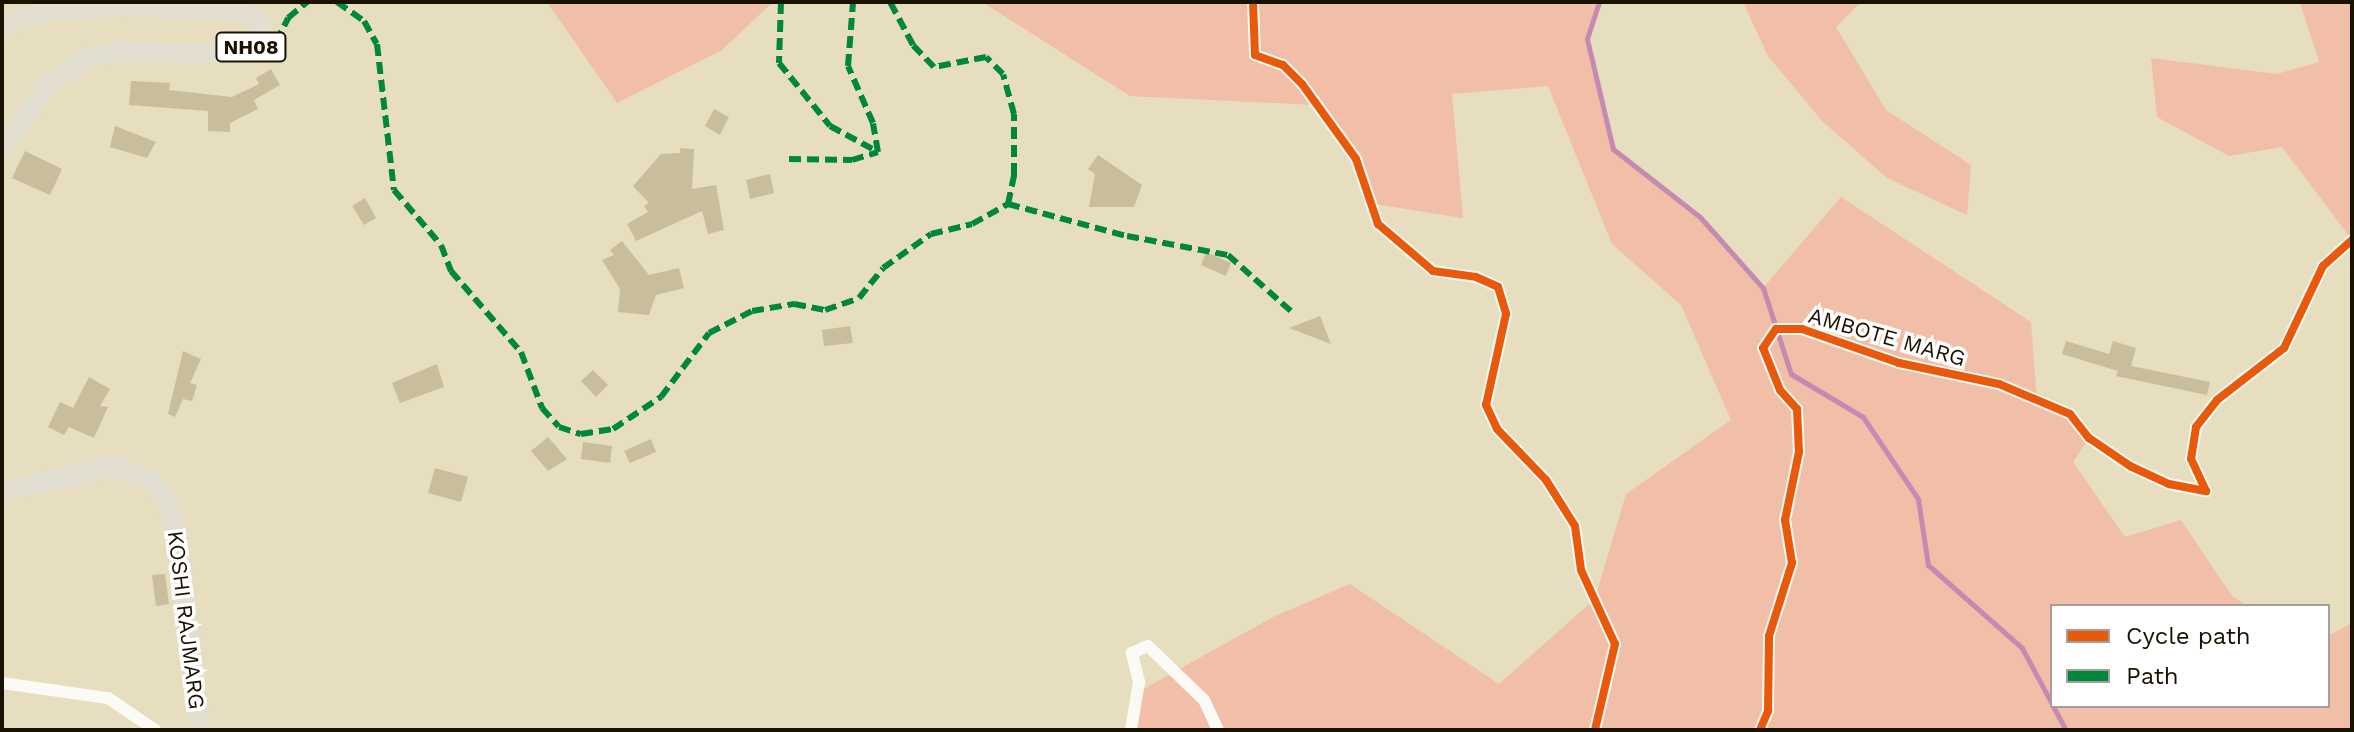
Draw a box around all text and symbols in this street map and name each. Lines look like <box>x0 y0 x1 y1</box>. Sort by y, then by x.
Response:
road number: NH08 <box>215 31 287 63</box>
street label: AMBOTE MARG <box>1805 302 1969 372</box>
street label: KOSHI RAJMARG <box>162 529 210 711</box>
legend <box>2050 604 2330 708</box>
text: Cycle path <box>2126 622 2251 650</box>
text: Path <box>2126 662 2179 690</box>

